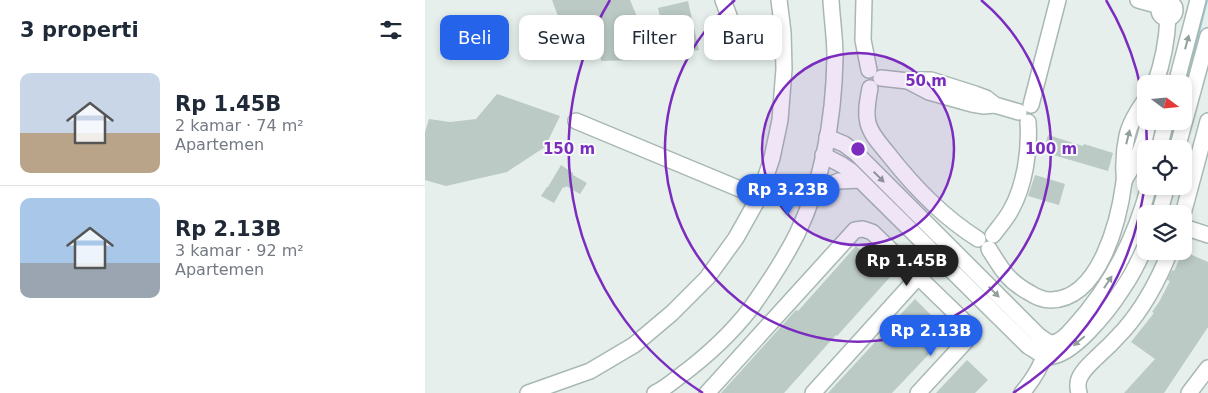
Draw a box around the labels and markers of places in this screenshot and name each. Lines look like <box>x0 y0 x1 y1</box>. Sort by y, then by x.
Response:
centre of rings <box>849 140 867 158</box>
pin: Rp 3.23B <box>736 174 840 216</box>
pin: Rp 1.45B <box>855 244 959 287</box>
pin: Rp 2.13B <box>879 314 983 357</box>

